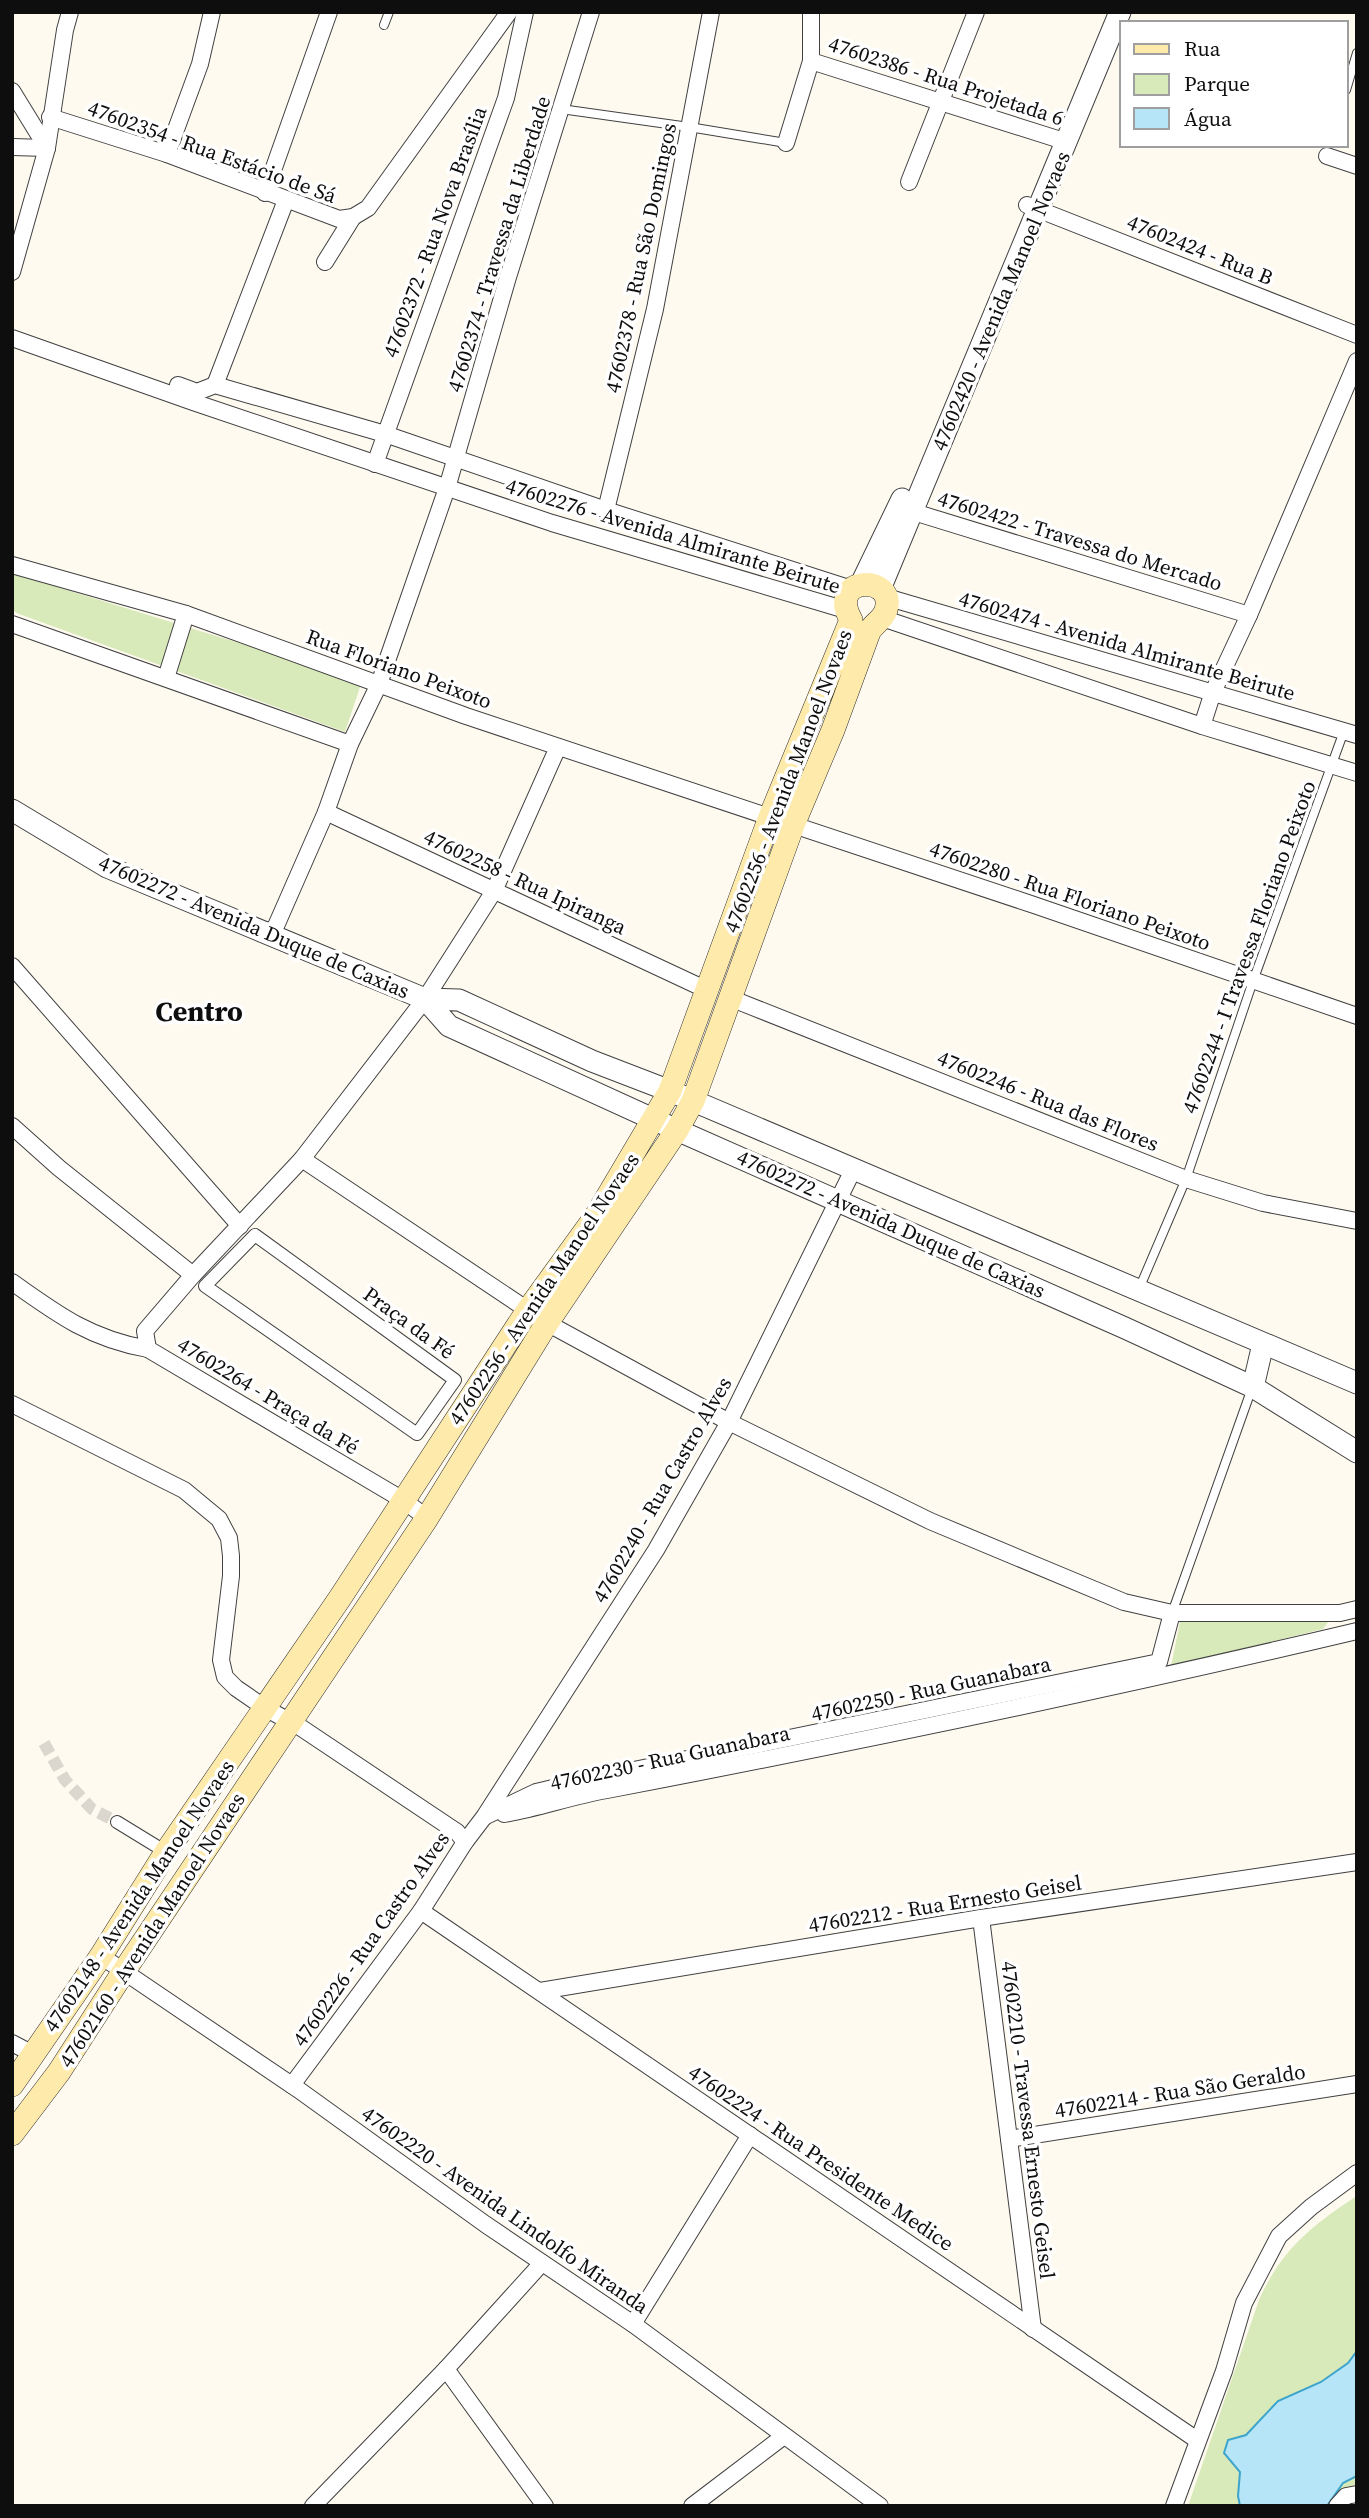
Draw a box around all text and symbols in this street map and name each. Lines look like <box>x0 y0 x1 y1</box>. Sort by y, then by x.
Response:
legend <box>1120 21 1348 147</box>
street label: 47602386 - Rua Projetada 6 <box>825 29 1068 132</box>
text: Rua <box>1184 34 1221 63</box>
text: Parque <box>1184 69 1250 98</box>
street label: 47602374 - Travessa da Liberdade <box>440 92 557 395</box>
street label: 47602354 - Rua Estácio de Sá <box>84 93 341 210</box>
street label: 47602372 - Rua Nova Brasília <box>376 102 494 361</box>
text: Água <box>1184 104 1232 133</box>
street label: 47602378 - Rua São Domingos <box>598 120 683 395</box>
street label: 47602420 - Avenida Manoel Novaes <box>924 147 1077 455</box>
street label: 47602424 - Rua B <box>1123 207 1277 292</box>
street label: 47602276 - Avenida Almirante Beirute <box>502 471 844 600</box>
street label: 47602422 - Travessa do Mercado <box>934 483 1226 598</box>
street label: 47602474 - Avenida Almirante Beirute <box>956 584 1299 708</box>
street label: Rua Floriano Peixoto <box>302 622 496 716</box>
street label: 47602256 - Avenida Manoel Novaes <box>716 625 859 937</box>
street label: 47602244 - I Travessa Floriano Peixoto <box>1175 776 1322 1117</box>
street label: 47602258 - Rua Ipiranga <box>419 822 631 941</box>
street label: 47602280 - Rua Floriano Peixoto <box>926 834 1215 957</box>
street label: 47602272 - Avenida Duque de Caxias <box>94 848 414 1005</box>
district label: Centro <box>155 992 243 1030</box>
street label: 47602246 - Rua das Flores <box>933 1043 1163 1158</box>
street label: 47602272 - Avenida Duque de Caxias <box>732 1142 1050 1305</box>
street label: 47602256 - Avenida Manoel Novaes <box>441 1147 646 1431</box>
street label: Praça da Fé <box>358 1280 461 1366</box>
street label: 47602264 - Praça da Fé <box>172 1330 364 1461</box>
street label: 47602240 - Rua Castro Alves <box>585 1371 738 1608</box>
street label: 47602250 - Rua Guanabara <box>808 1649 1054 1728</box>
street label: 47602230 - Rua Guanabara <box>547 1718 793 1797</box>
street label: 47602148 - Avenida Manoel Novaes <box>36 1754 241 2038</box>
street label: 47602160 - Avenida Manoel Novaes <box>52 1787 252 2073</box>
street label: 47602226 - Rua Castro Alves <box>285 1825 456 2052</box>
street label: 47602212 - Rua Ernesto Geisel <box>806 1868 1084 1939</box>
street label: 47602210 - Travessa Ernesto Geisel <box>995 1959 1062 2281</box>
street label: 47602214 - Rua São Geraldo <box>1052 2056 1307 2125</box>
street label: 47602224 - Rua Presidente Medice <box>683 2058 960 2258</box>
street label: 47602220 - Avenida Lindolfo Miranda <box>356 2099 655 2320</box>

